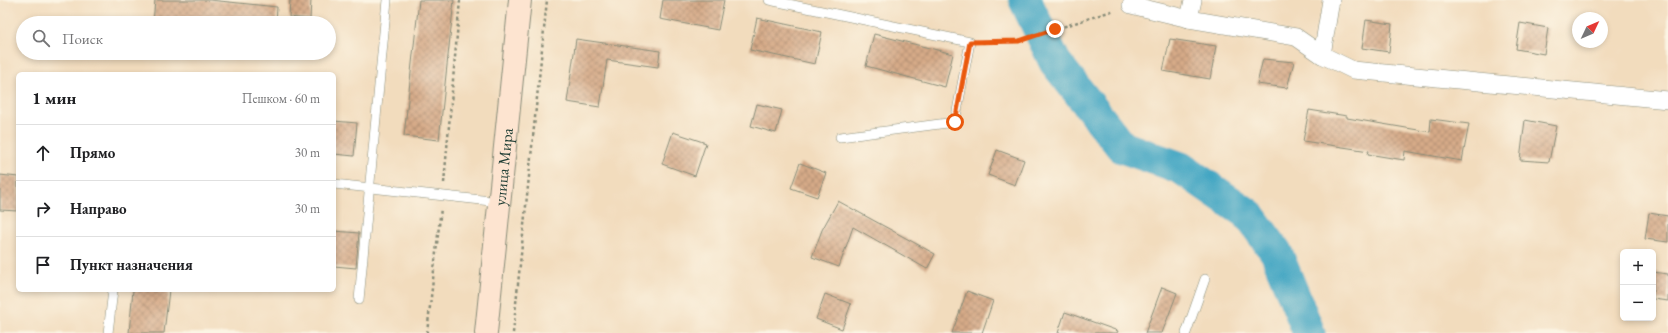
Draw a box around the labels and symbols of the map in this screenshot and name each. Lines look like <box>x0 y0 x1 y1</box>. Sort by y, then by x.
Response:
north arrow <box>1572 12 1608 48</box>
route end <box>1046 20 1064 38</box>
route start <box>946 113 964 131</box>
street label: улица Мира <box>489 127 518 207</box>

